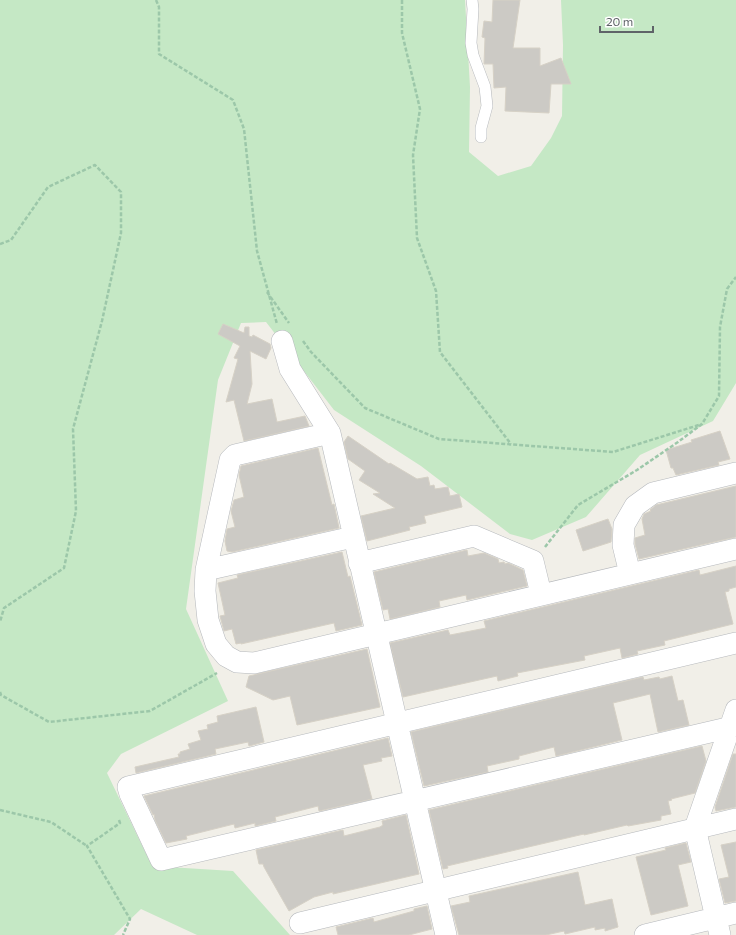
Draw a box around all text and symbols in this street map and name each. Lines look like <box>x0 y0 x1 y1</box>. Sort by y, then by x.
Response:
scale bar <box>600 8 653 34</box>
text: 20 m <box>606 14 633 28</box>

